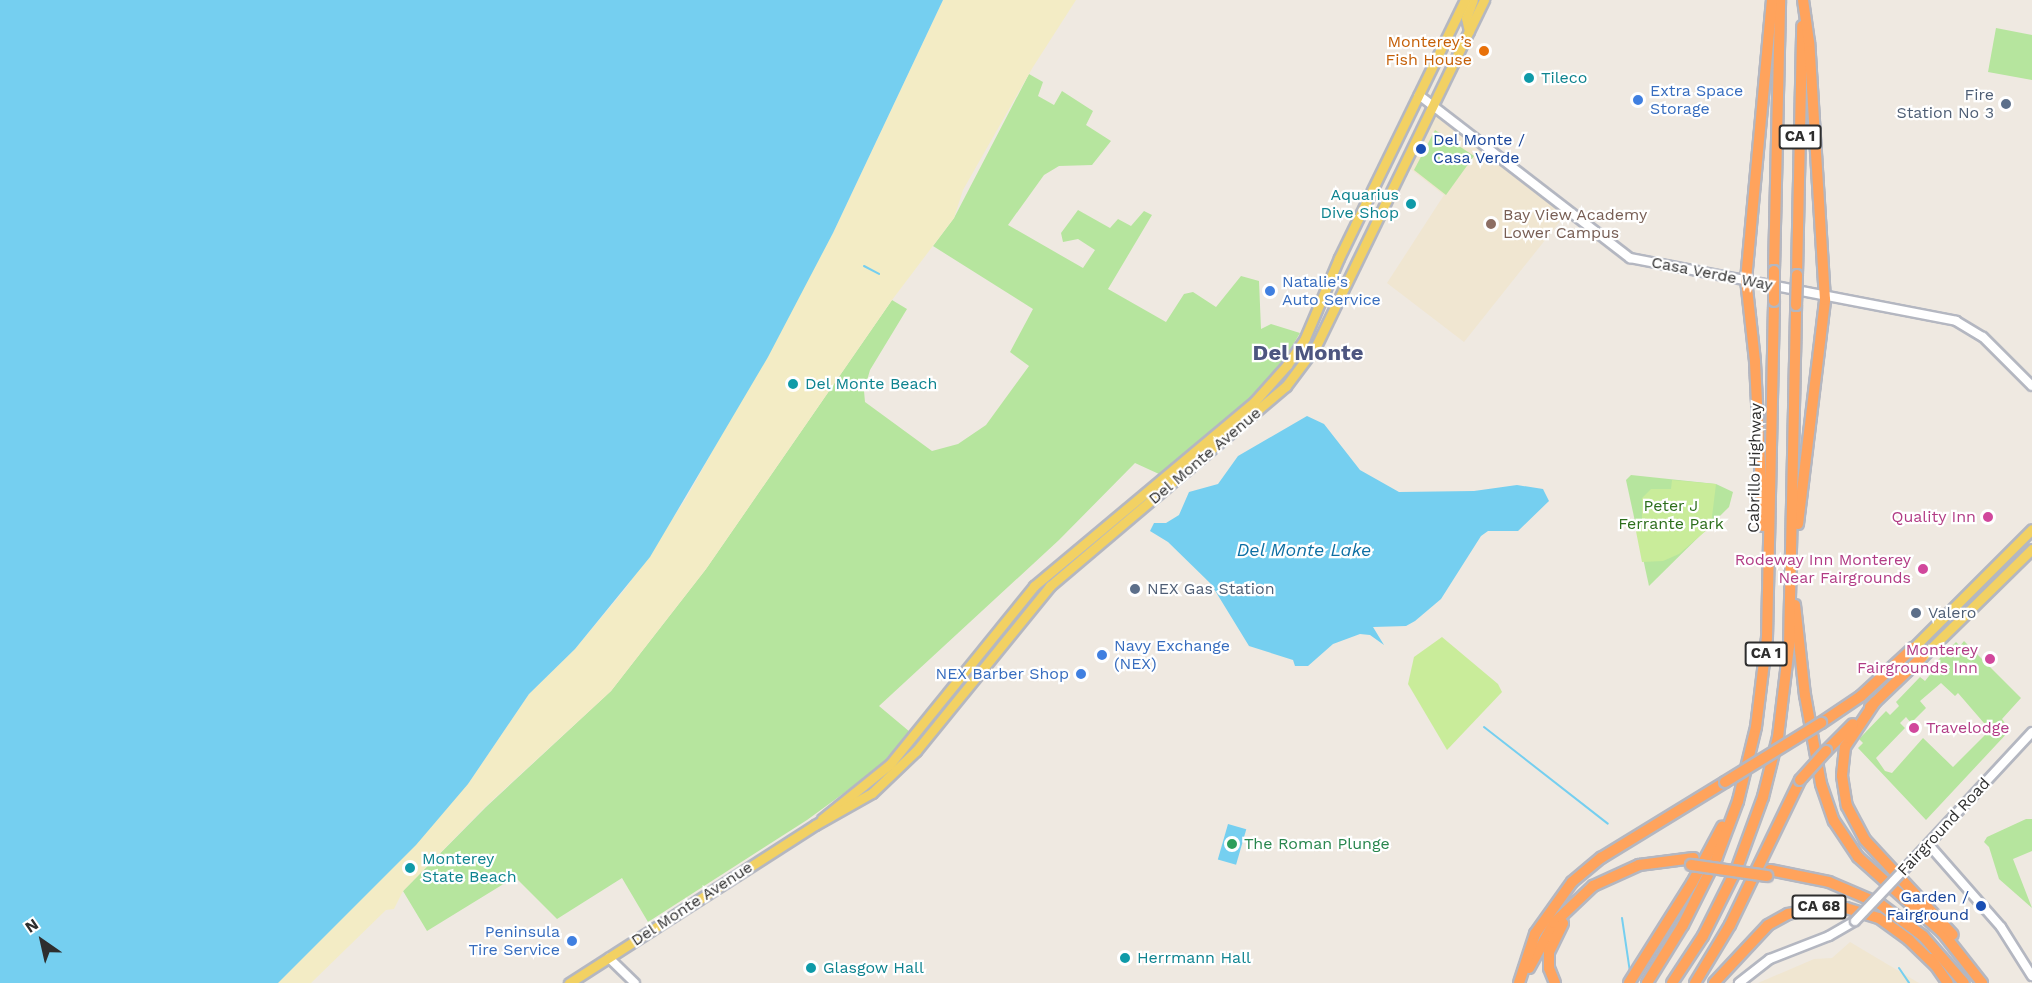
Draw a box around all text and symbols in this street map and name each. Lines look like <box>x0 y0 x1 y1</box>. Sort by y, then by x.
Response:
place label: Monterey’s Fish House <box>1385 32 1472 70</box>
marker: Monterey’s Fish House <box>1477 44 1491 58</box>
place label: Tileco <box>1541 68 1587 88</box>
marker: Tileco <box>1522 71 1536 85</box>
place label: Extra Space Storage <box>1650 81 1744 119</box>
place label: Fire Station No 3 <box>1896 85 1994 123</box>
marker: Extra Space Storage <box>1631 93 1645 107</box>
marker: Fire Station No 3 <box>1999 97 2013 111</box>
road number: CA 1 <box>1778 125 1822 149</box>
place label: Del Monte / Casa Verde <box>1433 130 1525 168</box>
marker: Del Monte / Casa Verde <box>1414 142 1428 156</box>
place label: Aquarius Dive Shop <box>1320 185 1399 223</box>
marker: Aquarius Dive Shop <box>1404 197 1418 211</box>
place label: Bay View Academy Lower Campus <box>1503 205 1649 243</box>
marker: Bay View Academy Lower Campus <box>1484 217 1498 231</box>
street label: Casa Verde Way <box>1649 253 1775 295</box>
place label: Natalie's Auto Service <box>1282 272 1381 310</box>
marker: Natalie's Auto Service <box>1263 284 1277 298</box>
district label: Del Monte <box>1252 340 1364 366</box>
place label: Del Monte Beach <box>805 374 938 394</box>
marker: Del Monte Beach <box>786 377 800 391</box>
street label: Del Monte Avenue <box>1144 403 1266 509</box>
street label: Cabrillo Highway <box>1744 403 1766 533</box>
park label: Peter J Ferrante Park <box>1618 496 1724 534</box>
place label: Quality Inn <box>1891 507 1976 527</box>
marker: Quality Inn <box>1981 510 1995 524</box>
water label: Del Monte Lake <box>1236 539 1372 561</box>
place label: Rodeway Inn Monterey Near Fairgrounds <box>1734 550 1911 588</box>
marker: Rodeway Inn Monterey Near Fairgrounds <box>1916 562 1930 576</box>
place label: NEX Gas Station <box>1147 579 1275 599</box>
marker: NEX Gas Station <box>1128 582 1142 596</box>
place label: Valero <box>1928 603 1976 623</box>
marker: Valero <box>1909 606 1923 620</box>
place label: Navy Exchange (NEX) <box>1114 636 1230 674</box>
place label: Monterey Fairgrounds Inn <box>1857 640 1978 678</box>
road number: CA 1 <box>1744 642 1788 666</box>
marker: Navy Exchange (NEX) <box>1095 648 1109 662</box>
marker: Monterey Fairgrounds Inn <box>1983 652 1997 666</box>
place label: NEX Barber Shop <box>935 664 1069 684</box>
marker: NEX Barber Shop <box>1074 667 1088 681</box>
place label: Travelodge <box>1926 718 2009 738</box>
marker: Travelodge <box>1907 721 1921 735</box>
street label: Fairground Road <box>1894 774 1994 880</box>
place label: The Roman Plunge <box>1244 834 1390 854</box>
marker: The Roman Plunge <box>1225 837 1239 851</box>
place label: Monterey State Beach <box>422 849 517 887</box>
street label: Del Monte Avenue <box>627 857 757 951</box>
marker: Monterey State Beach <box>403 861 417 875</box>
place label: Garden / Fairground <box>1886 887 1969 925</box>
road number: CA 68 <box>1790 895 1848 919</box>
marker: Garden / Fairground <box>1974 899 1988 913</box>
north arrow <box>12 911 72 971</box>
text: N <box>21 914 42 937</box>
place label: Peninsula Tire Service <box>469 922 560 960</box>
marker: Peninsula Tire Service <box>565 934 579 948</box>
place label: Herrmann Hall <box>1137 948 1251 968</box>
marker: Herrmann Hall <box>1118 951 1132 965</box>
place label: Glasgow Hall <box>823 958 924 978</box>
marker: Glasgow Hall <box>804 961 818 975</box>

